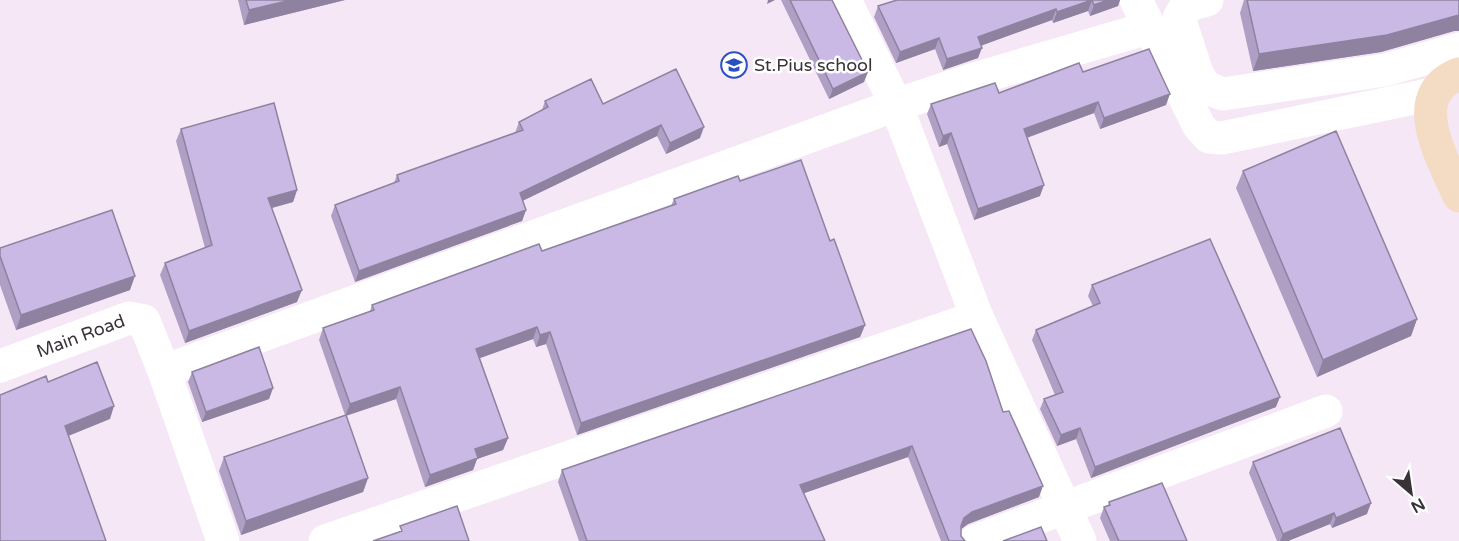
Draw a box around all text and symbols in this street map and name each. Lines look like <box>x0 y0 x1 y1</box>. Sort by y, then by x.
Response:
school or university icon: St.Pius school <box>719 50 749 80</box>
place label: St.Pius school <box>754 54 873 76</box>
street label: Main Road <box>33 309 128 363</box>
north arrow <box>1381 463 1441 523</box>
text: N <box>1407 493 1428 517</box>

